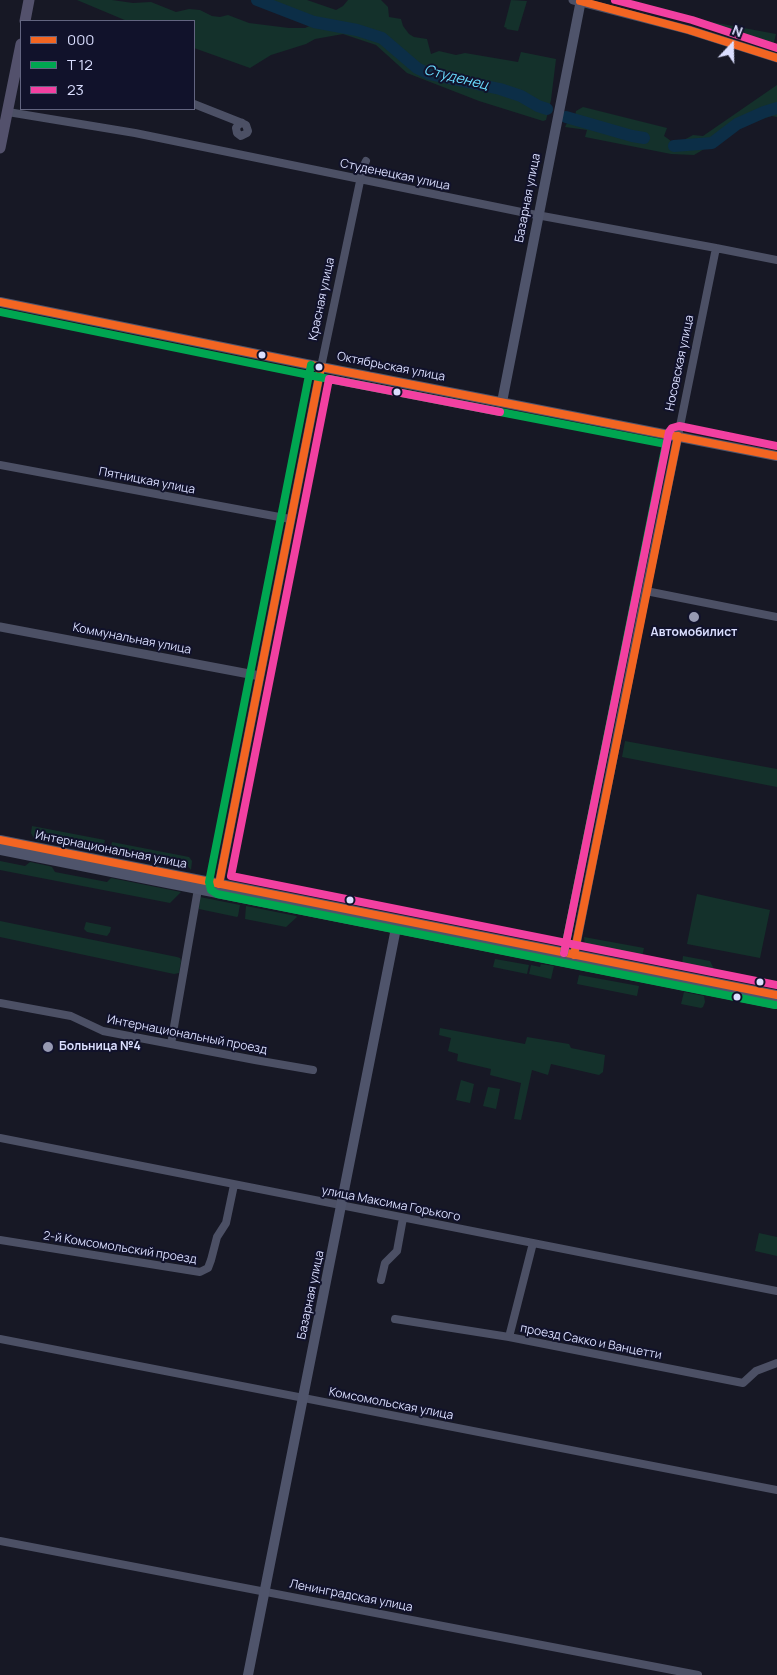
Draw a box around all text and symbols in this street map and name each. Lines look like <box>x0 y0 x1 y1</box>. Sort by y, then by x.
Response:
legend <box>20 20 195 110</box>
north arrow <box>707 20 757 70</box>
text: N <box>729 20 746 41</box>
text: 000 <box>67 29 94 50</box>
text: Т 12 <box>67 54 93 75</box>
water label: Студенец <box>422 62 490 94</box>
text: 23 <box>67 79 84 100</box>
street label: Базарная улица <box>512 152 544 244</box>
street label: Студенецкая улица <box>339 156 451 194</box>
street label: Красная улица <box>306 256 338 342</box>
street label: Носовская улица <box>663 314 697 412</box>
street label: Октябрьская улица <box>336 349 446 385</box>
unlabelled marker <box>257 350 267 360</box>
unlabelled marker <box>314 362 324 372</box>
unlabelled marker <box>392 387 402 397</box>
street label: Пятницкая улица <box>98 465 196 497</box>
marker: Автомобилист <box>687 610 701 624</box>
street label: Коммунальная улица <box>72 620 192 658</box>
place label: Автомобилист <box>651 626 737 640</box>
street label: Интернациональная улица <box>34 828 188 872</box>
unlabelled marker <box>345 895 355 905</box>
unlabelled marker <box>755 977 765 987</box>
unlabelled marker <box>732 992 742 1002</box>
street label: Интернациональный проезд <box>106 1012 268 1058</box>
marker: Больница №4 <box>41 1040 55 1054</box>
place label: Больница №4 <box>59 1040 141 1054</box>
street label: улица Максима Горького <box>320 1183 462 1225</box>
street label: 2-й Комсомольский проезд <box>42 1229 198 1267</box>
street label: Базарная улица <box>295 1249 327 1341</box>
street label: проезд Сакко и Ванцетти <box>519 1321 663 1363</box>
street label: Комсомольская улица <box>328 1385 454 1423</box>
street label: Ленинградская улица <box>288 1577 414 1615</box>

